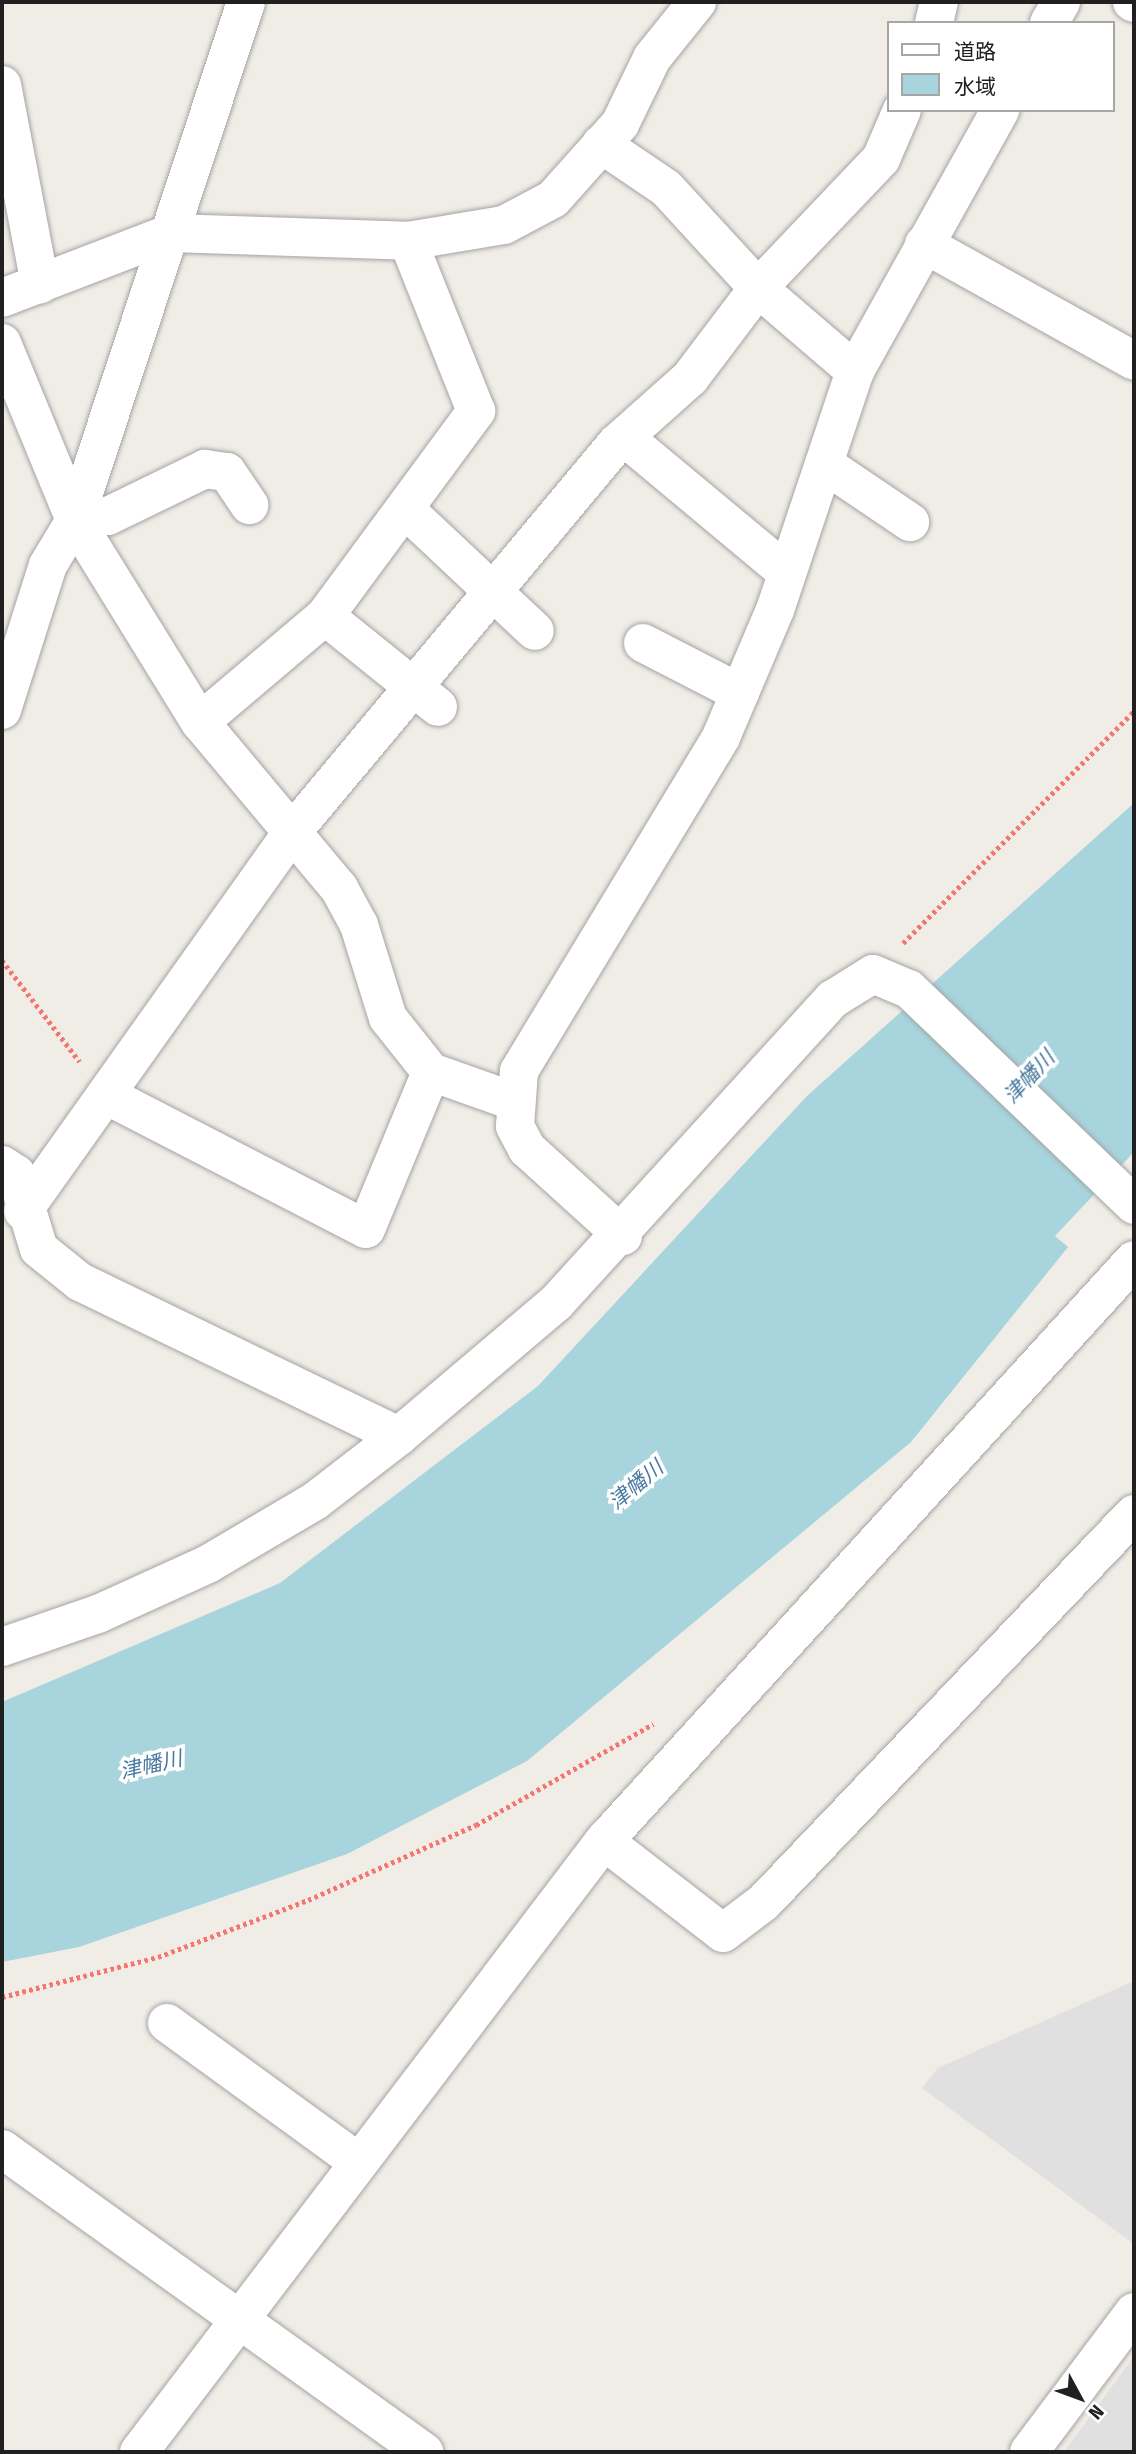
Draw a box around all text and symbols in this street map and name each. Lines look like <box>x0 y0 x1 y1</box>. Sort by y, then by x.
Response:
legend <box>888 21 1115 112</box>
text: 道路 <box>954 39 996 65</box>
text: 水域 <box>954 74 996 100</box>
water label: 津幡川 <box>998 1045 1060 1109</box>
water label: 津幡川 <box>604 1455 668 1515</box>
water label: 津幡川 <box>117 1746 185 1784</box>
north arrow <box>1045 2363 1115 2433</box>
text: N <box>1084 2400 1109 2424</box>

